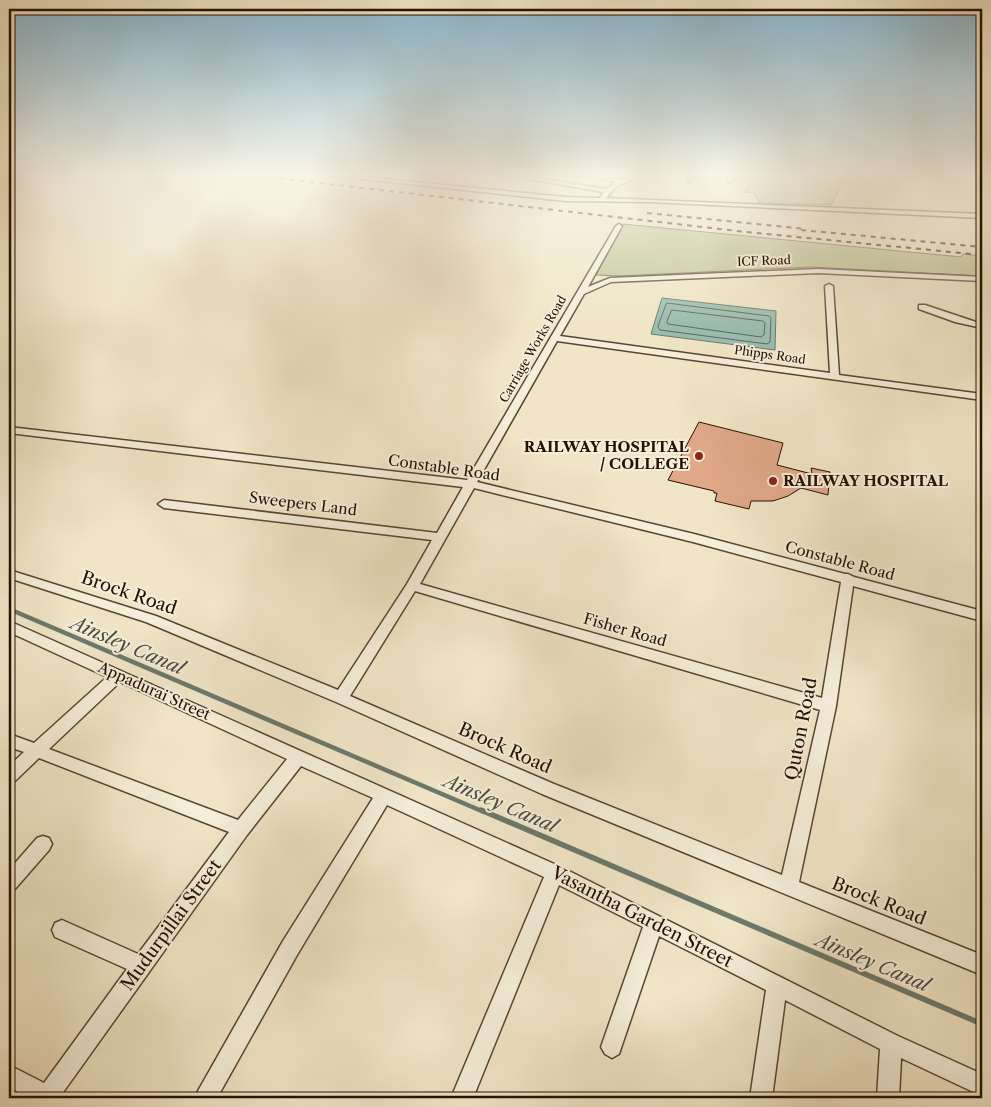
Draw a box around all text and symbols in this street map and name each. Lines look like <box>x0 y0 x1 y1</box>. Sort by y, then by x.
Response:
street label: ICF Road <box>737 252 792 269</box>
street label: Carriage Works Road <box>496 292 570 405</box>
street label: Phipps Road <box>733 342 807 367</box>
place label: RAILWAY HOSPITAL / COLLEGE <box>524 437 690 473</box>
street label: Constable Road <box>387 450 501 485</box>
marker: RAILWAY HOSPITAL / COLLEGE <box>693 450 705 462</box>
place label: RAILWAY HOSPITAL <box>783 471 949 490</box>
marker: RAILWAY HOSPITAL <box>767 475 779 487</box>
street label: Sweepers Land <box>248 487 358 520</box>
street label: Constable Road <box>783 537 897 584</box>
street label: Brock Road <box>78 566 180 620</box>
street label: Fisher Road <box>581 609 669 650</box>
water label: Ainsley Canal <box>65 610 190 681</box>
street label: Appadurai Street <box>94 657 214 724</box>
street label: Quton Road <box>780 676 822 782</box>
street label: Brock Road <box>455 718 555 778</box>
water label: Ainsley Canal <box>438 768 563 839</box>
street label: Mudurpillai Street <box>116 855 226 995</box>
street label: Vasantha Garden Street <box>547 861 737 973</box>
street label: Brock Road <box>829 872 929 930</box>
water label: Ainsley Canal <box>810 927 935 998</box>

